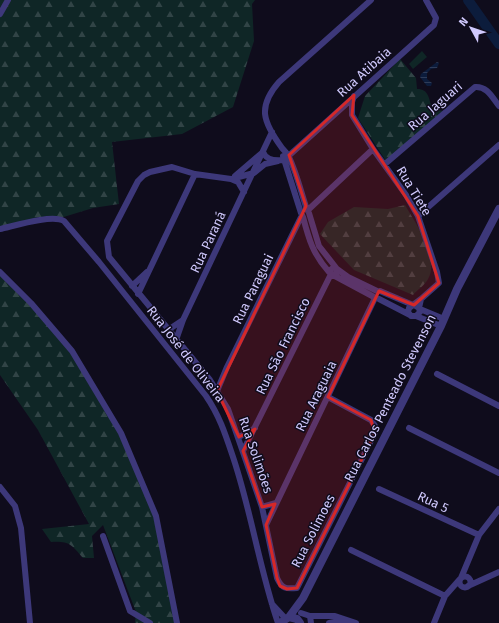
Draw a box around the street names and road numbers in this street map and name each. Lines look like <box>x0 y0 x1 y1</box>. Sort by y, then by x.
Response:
street label: Rua Atibaia <box>334 44 394 100</box>
street label: Rua Jaguari <box>405 78 465 134</box>
street label: Rua Tiete <box>393 164 435 218</box>
street label: Rua Paraná <box>187 209 229 275</box>
street label: Rua Paraguai <box>230 251 276 327</box>
street label: Rua São Francisco <box>253 295 313 397</box>
street label: Rua José de Oliveira <box>144 303 228 405</box>
street label: Rua Carlos Penteado Stevenson <box>341 312 439 484</box>
street label: Rua Araguaia <box>292 358 340 434</box>
street label: Rua Solimões <box>236 415 276 495</box>
street label: Rua 5 <box>415 488 451 516</box>
street label: Rua Solimoes <box>288 492 338 570</box>

